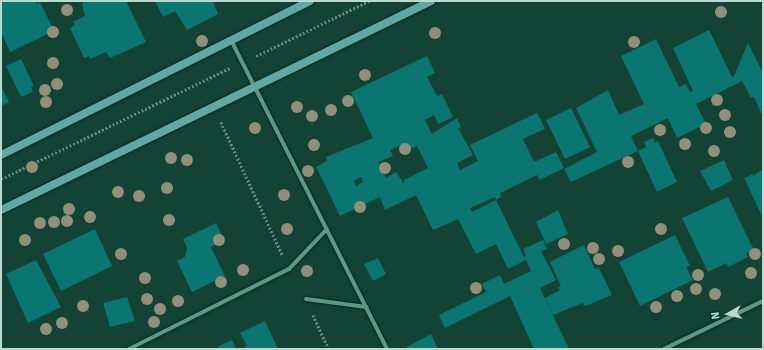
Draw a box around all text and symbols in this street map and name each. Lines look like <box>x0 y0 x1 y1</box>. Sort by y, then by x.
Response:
north arrow <box>708 294 748 334</box>
text: N <box>709 311 723 320</box>

